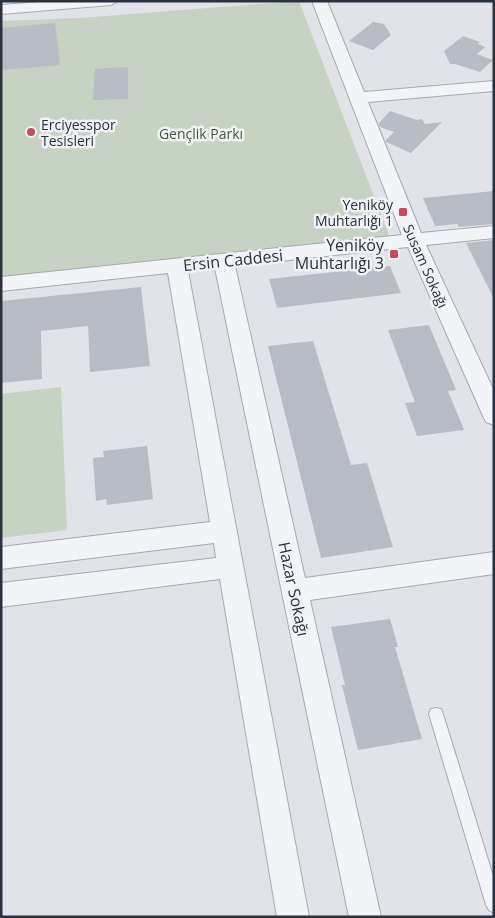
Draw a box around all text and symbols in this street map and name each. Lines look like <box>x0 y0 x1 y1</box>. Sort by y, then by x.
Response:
place label: Erciyesspor Tesisleri <box>41 115 116 150</box>
park label: Gençlik Parkı <box>159 124 243 143</box>
marker: Erciyesspor Tesisleri <box>25 126 37 138</box>
place label: Yeniköy Muhtarlığı 1 <box>315 195 394 230</box>
marker: Yeniköy Muhtarlığı 1 <box>397 206 409 218</box>
street label: Susam Sokağı <box>399 221 453 311</box>
place label: Yeniköy Muhtarlığı 3 <box>295 234 385 274</box>
street label: Ersin Caddesi <box>182 244 284 276</box>
marker: Yeniköy Muhtarlığı 3 <box>388 248 400 260</box>
street label: Hazar Sokağı <box>273 540 315 638</box>

